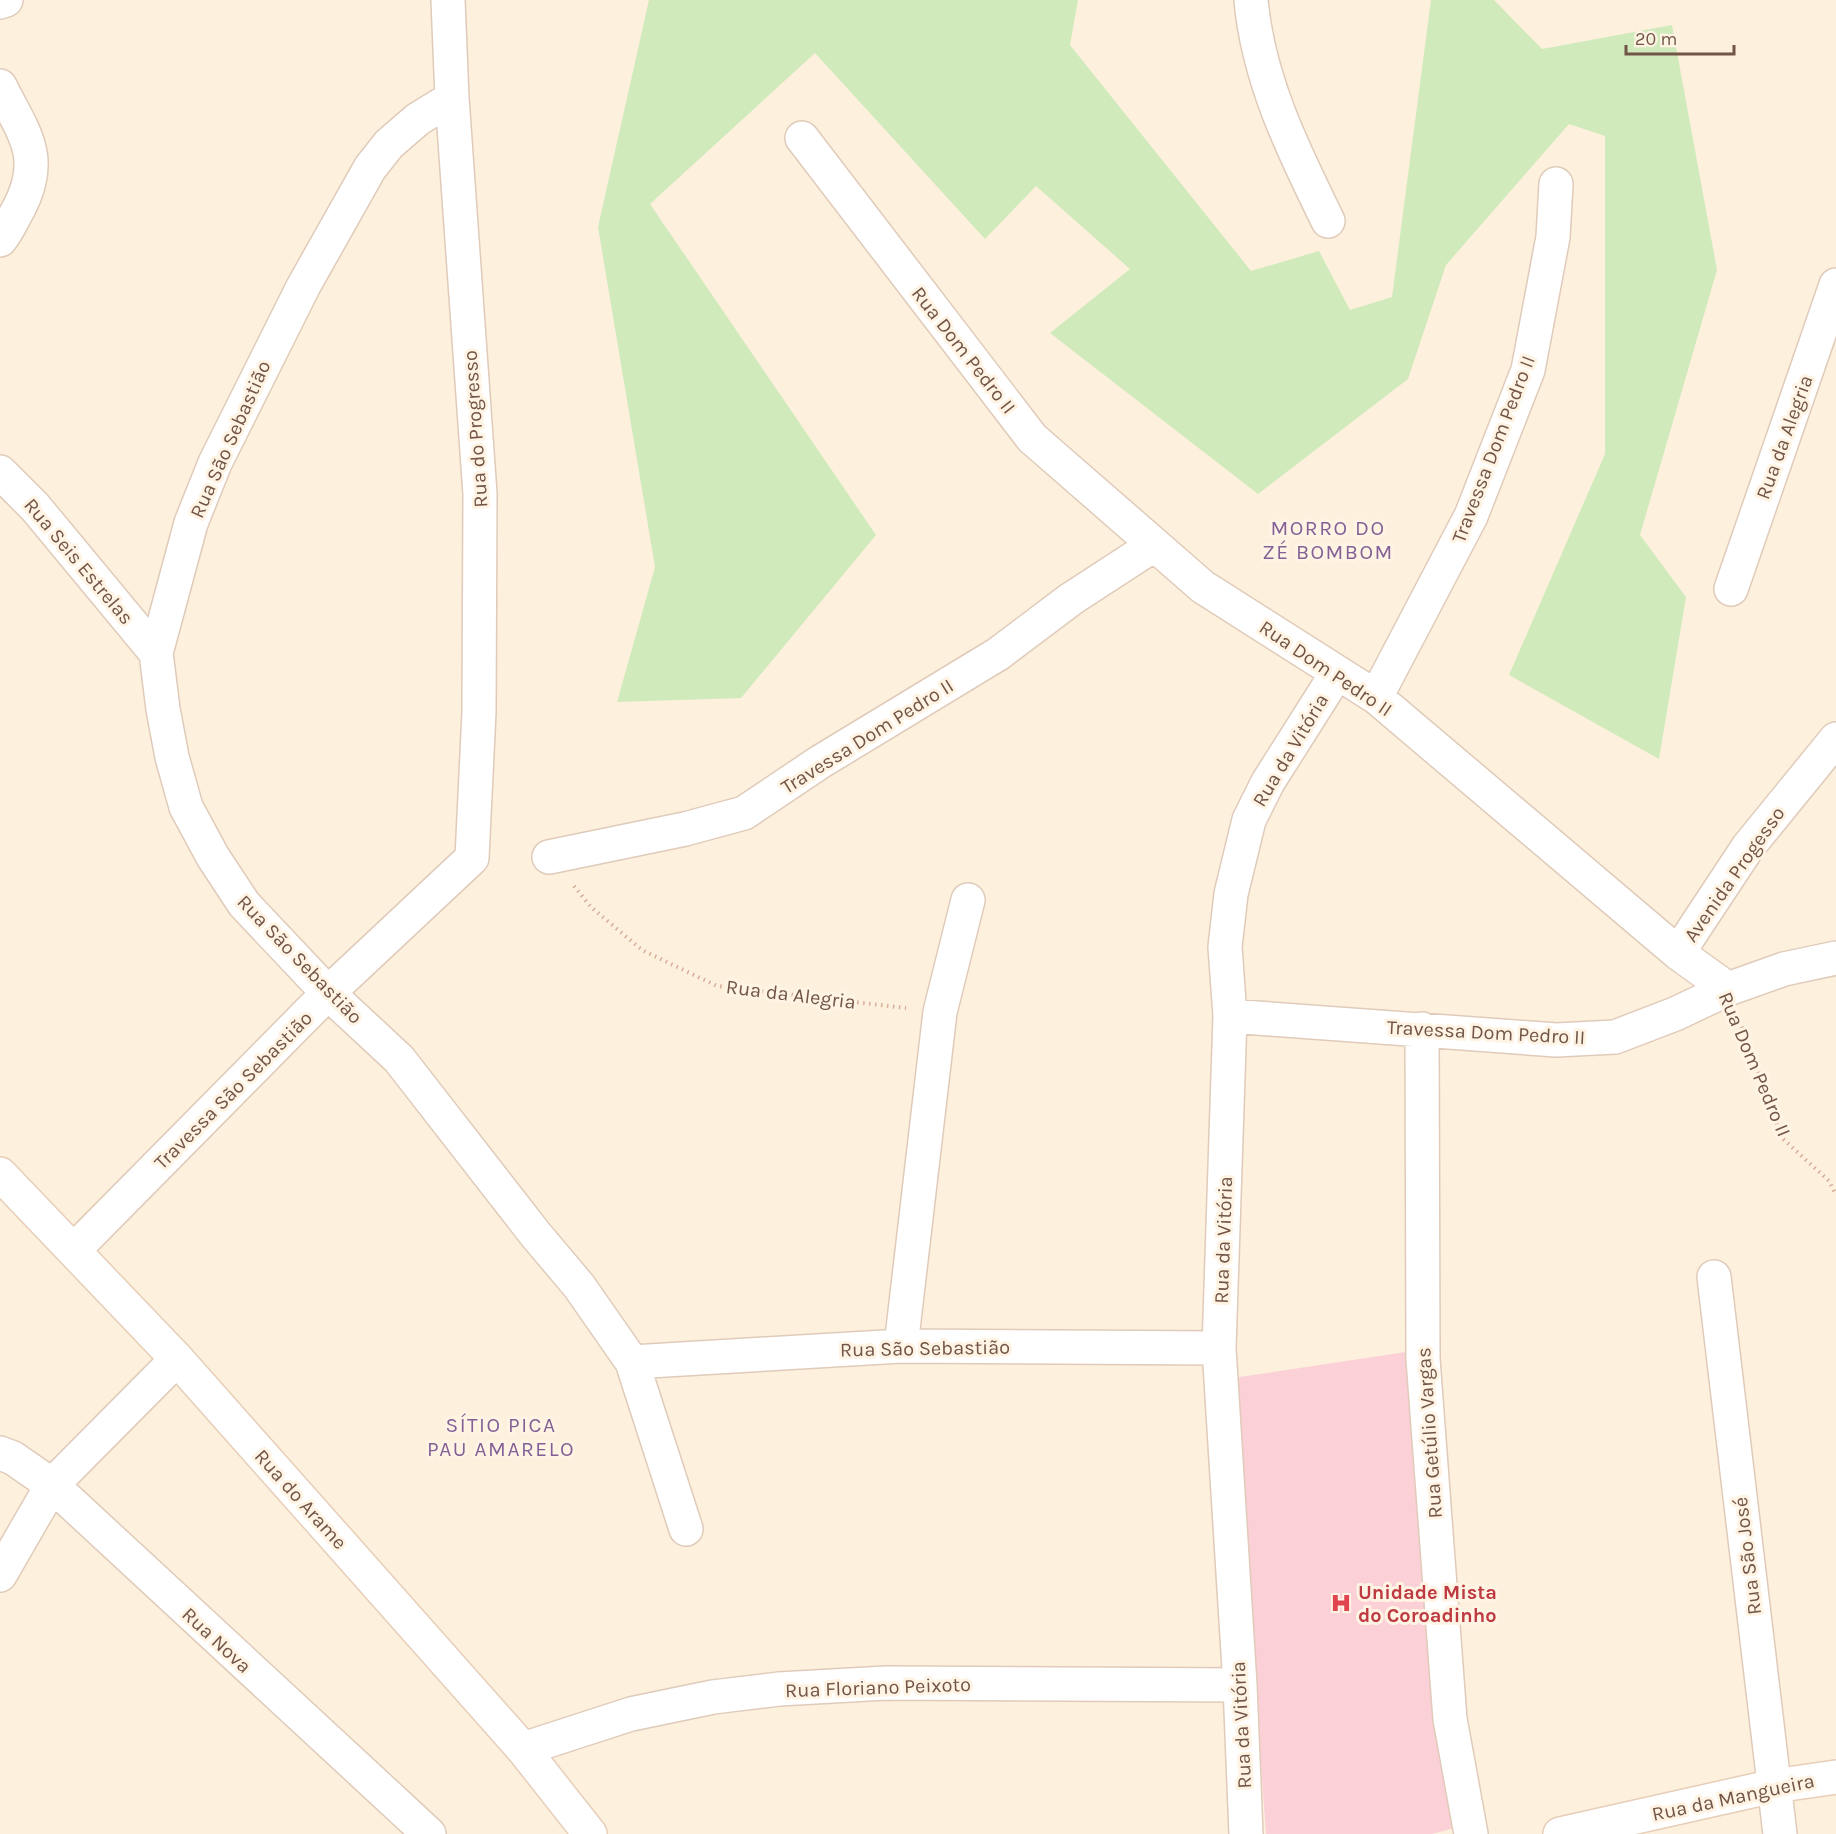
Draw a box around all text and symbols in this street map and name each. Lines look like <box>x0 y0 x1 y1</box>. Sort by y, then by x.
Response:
scale bar <box>1626 18 1734 56</box>
text: 20 m <box>1635 28 1677 50</box>
street label: Rua Dom Pedro II <box>907 282 1020 418</box>
street label: Rua do Progresso <box>459 350 492 508</box>
street label: Travessa Dom Pedro II <box>1447 352 1540 546</box>
street label: Rua São Sebastião <box>185 357 276 522</box>
street label: Rua da Alegria <box>1751 372 1818 502</box>
street label: Rua Seis Estrelas <box>19 494 138 629</box>
district label: MORRO DO ZÉ BOMBOM <box>1262 516 1394 564</box>
street label: Rua Dom Pedro II <box>1255 616 1396 721</box>
street label: Travessa Dom Pedro II <box>777 674 958 799</box>
street label: Rua da Vitória <box>1248 690 1333 811</box>
street label: Avenida Progesso <box>1679 802 1790 946</box>
street label: Rua São Sebastião <box>232 890 367 1029</box>
street label: Rua da Alegria <box>725 975 857 1014</box>
street label: Rua Dom Pedro II <box>1714 988 1795 1140</box>
street label: Travessa São Sebastião <box>150 1007 317 1174</box>
street label: Travessa Dom Pedro II <box>1386 1016 1586 1049</box>
street label: Rua da Vitória <box>1210 1176 1237 1304</box>
street label: Rua São Sebastião <box>840 1336 1010 1361</box>
street label: Rua Getúlio Vargas <box>1412 1347 1447 1519</box>
district label: SÍTIO PICA PAU AMARELO <box>427 1413 575 1461</box>
street label: Rua do Arame <box>250 1445 351 1554</box>
street label: Rua São José <box>1729 1496 1766 1616</box>
place label: Unidade Mista do Coroadinho <box>1358 1581 1497 1627</box>
hospital icon: Unidade Mista do Coroadinho <box>1329 1591 1353 1615</box>
street label: Rua Nova <box>177 1603 256 1678</box>
street label: Rua da Vitória <box>1227 1661 1256 1789</box>
street label: Rua Floriano Peixoto <box>785 1673 971 1702</box>
street label: Rua da Mangueira <box>1650 1769 1816 1826</box>

